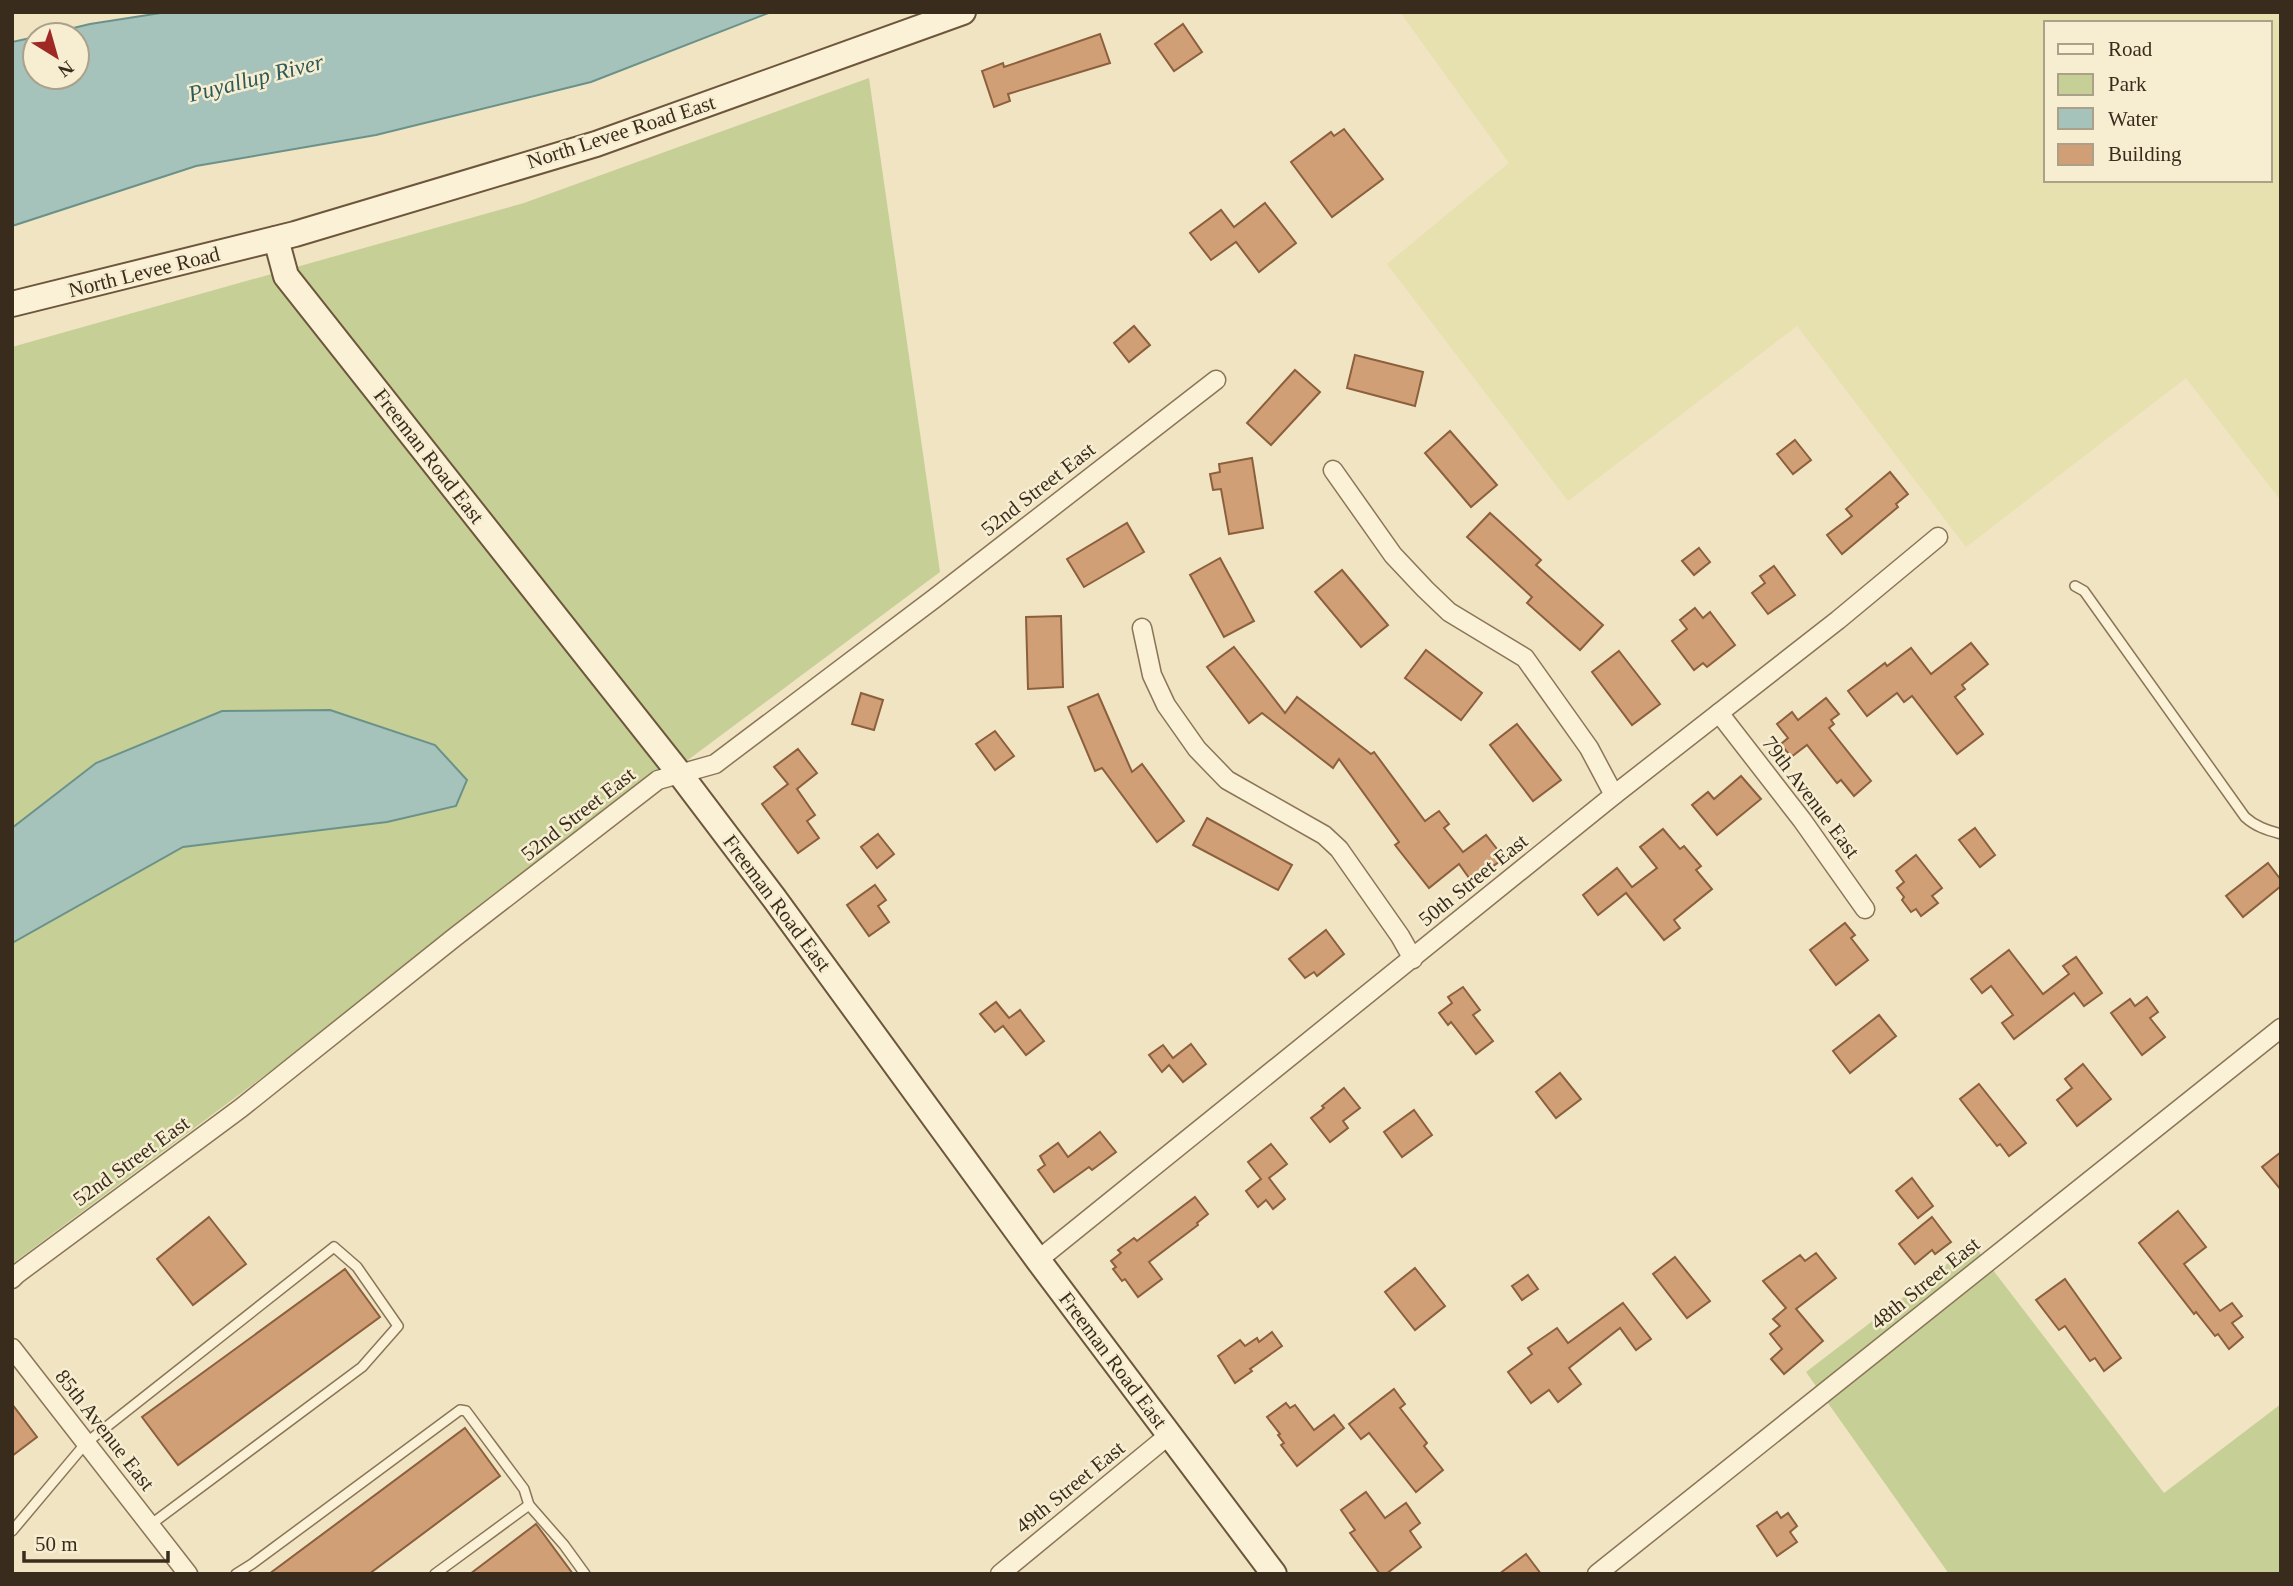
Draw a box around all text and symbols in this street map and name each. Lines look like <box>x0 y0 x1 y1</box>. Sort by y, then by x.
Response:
north arrow <box>21 21 91 91</box>
legend <box>2044 21 2272 182</box>
text: Road <box>2108 37 2153 61</box>
water label: Puyallup River <box>185 49 327 107</box>
text: N <box>54 57 78 82</box>
text: Park <box>2108 72 2147 96</box>
street label: North Levee Road East <box>524 90 718 174</box>
text: Water <box>2108 107 2158 131</box>
text: Building <box>2108 142 2182 166</box>
street label: North Levee Road <box>66 241 223 302</box>
street label: Freeman Road East <box>369 384 489 528</box>
street label: 52nd Street East <box>976 437 1100 541</box>
street label: 79th Avenue East <box>1757 731 1865 863</box>
street label: 52nd Street East <box>516 762 640 866</box>
street label: 50th Street East <box>1414 829 1532 931</box>
street label: Freeman Road East <box>718 830 836 976</box>
street label: 52nd Street East <box>68 1111 194 1211</box>
street label: 48th Street East <box>1866 1232 1984 1334</box>
street label: Freeman Road East <box>1054 1287 1172 1433</box>
street label: 85th Avenue East <box>50 1365 160 1495</box>
street label: 49th Street East <box>1011 1436 1129 1538</box>
scale bar <box>24 1520 168 1564</box>
text: 50 m <box>35 1532 78 1556</box>

